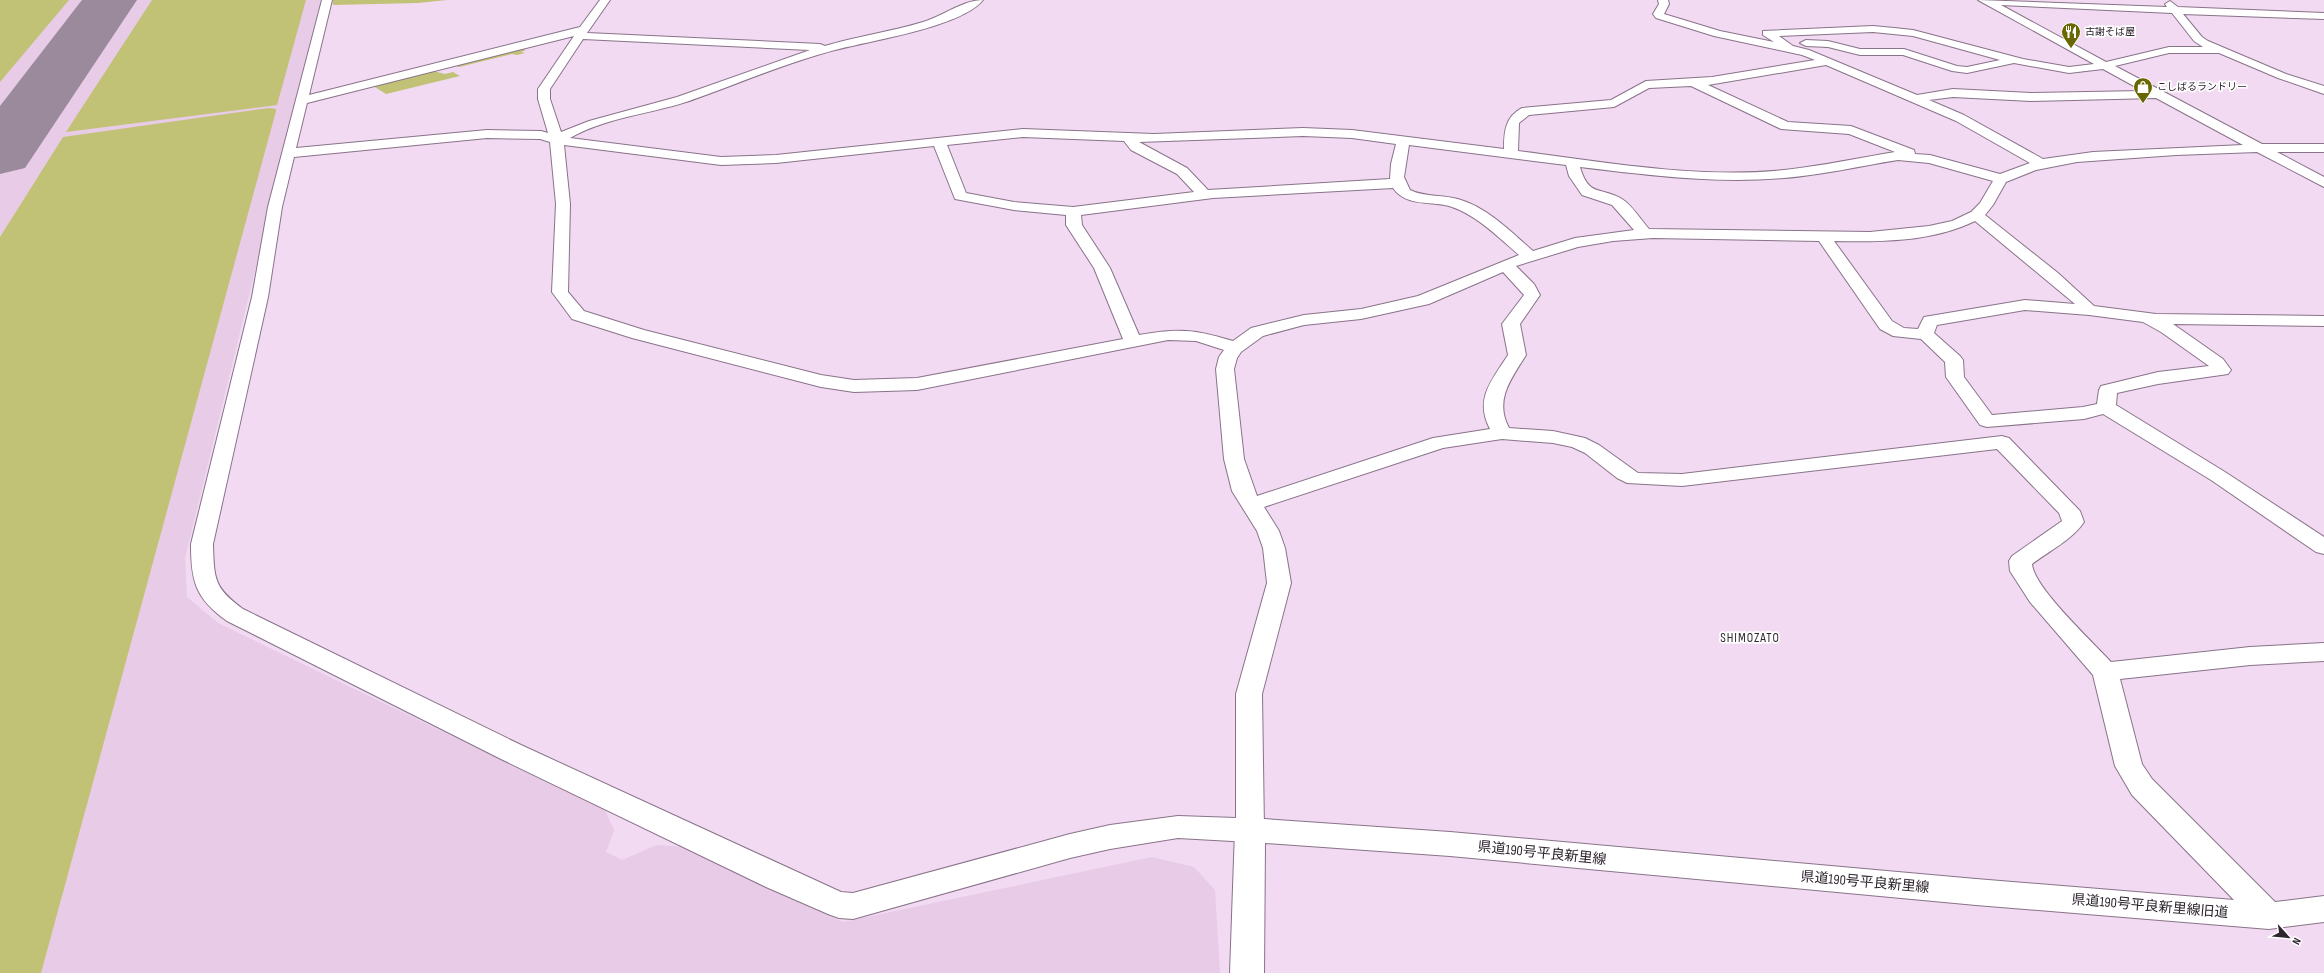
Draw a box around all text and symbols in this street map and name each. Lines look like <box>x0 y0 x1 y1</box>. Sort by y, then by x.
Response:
restaurant icon: 古謝そば屋 <box>2060 21 2082 49</box>
place label: 古謝そば屋 <box>2085 26 2135 38</box>
shop icon: こしばるランドリー <box>2132 76 2154 104</box>
place label: こしばるランドリー <box>2157 81 2247 93</box>
district label: SHIMOZATO <box>1720 630 1780 646</box>
street label: 県道190号平良新里線 <box>1477 838 1607 868</box>
street label: 県道190号平良新里線 <box>1800 868 1930 896</box>
street label: 県道190号平良新里線旧道 <box>2071 891 2229 921</box>
north arrow <box>2268 917 2308 957</box>
text: N <box>2289 936 2304 947</box>

